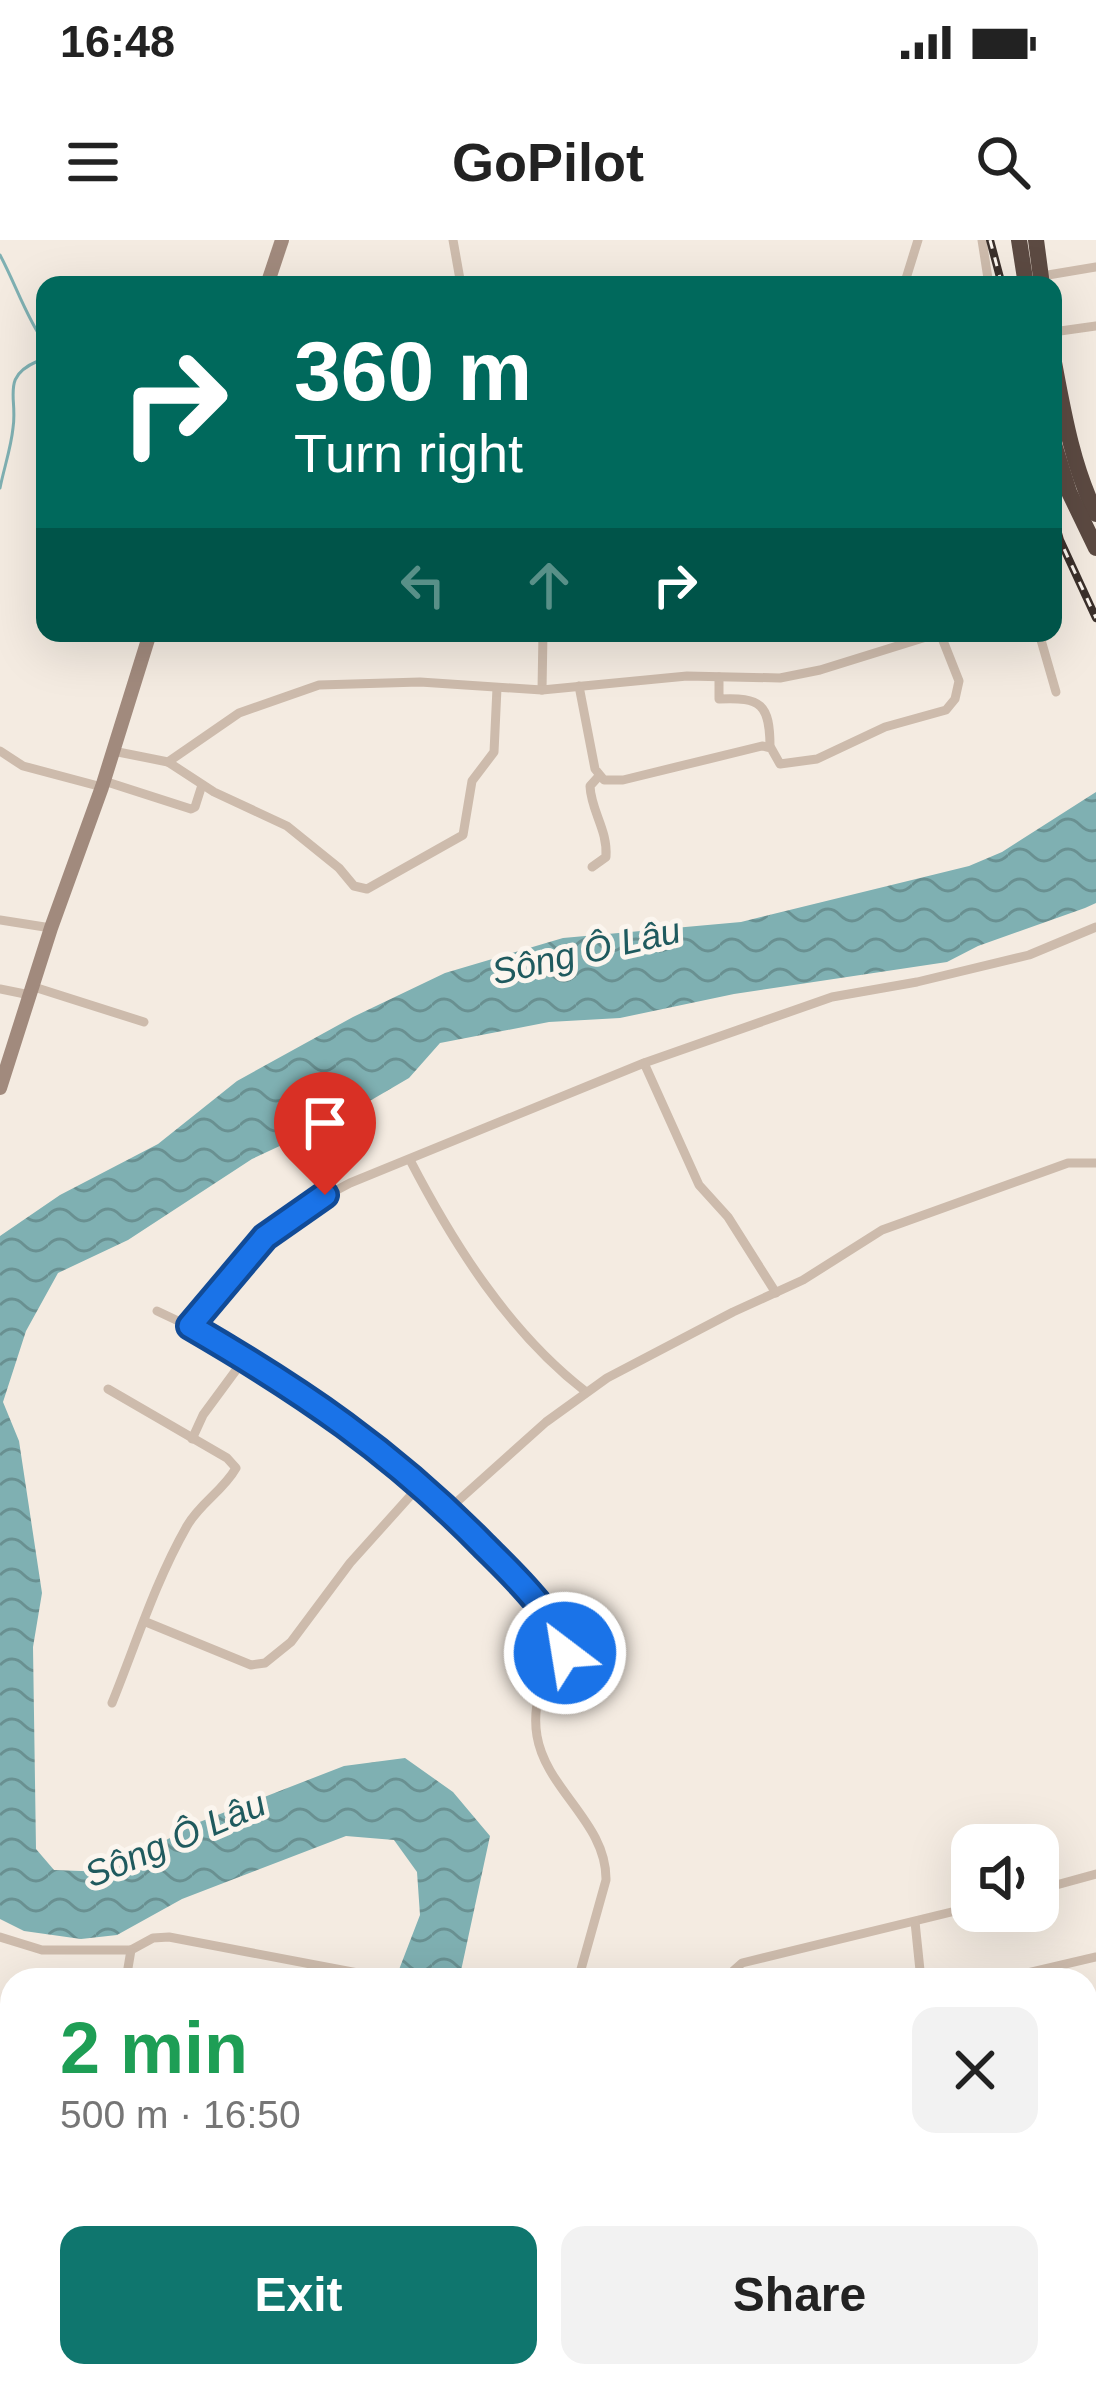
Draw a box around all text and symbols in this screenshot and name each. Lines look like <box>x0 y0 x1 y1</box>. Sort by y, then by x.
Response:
text: 16:48 <box>60 16 175 67</box>
icon: menu <box>60 129 126 195</box>
icon: search <box>970 129 1036 195</box>
text: GoPilot <box>452 132 644 192</box>
icon: right <box>96 324 252 480</box>
text: 360 m <box>294 324 532 418</box>
text: Turn right <box>294 423 523 483</box>
icon: left <box>390 552 456 618</box>
icon: ahead <box>516 552 582 618</box>
icon: right <box>642 552 708 618</box>
water label: Sông Ô Lâu <box>488 909 684 993</box>
pin <box>274 1072 376 1195</box>
icon: arrive <box>292 1090 358 1156</box>
position arrow <box>502 1590 628 1716</box>
water label: Sông Ô Lâu <box>79 1783 271 1895</box>
map controls <box>951 1824 1059 1932</box>
button: sound <box>951 1824 1059 1932</box>
button: close <box>912 2007 1038 2133</box>
text: 2 min <box>60 2008 248 2088</box>
text: 500 m · 16:50 <box>60 2093 301 2136</box>
button: Exit <box>60 2226 537 2364</box>
button: Share <box>561 2226 1038 2364</box>

